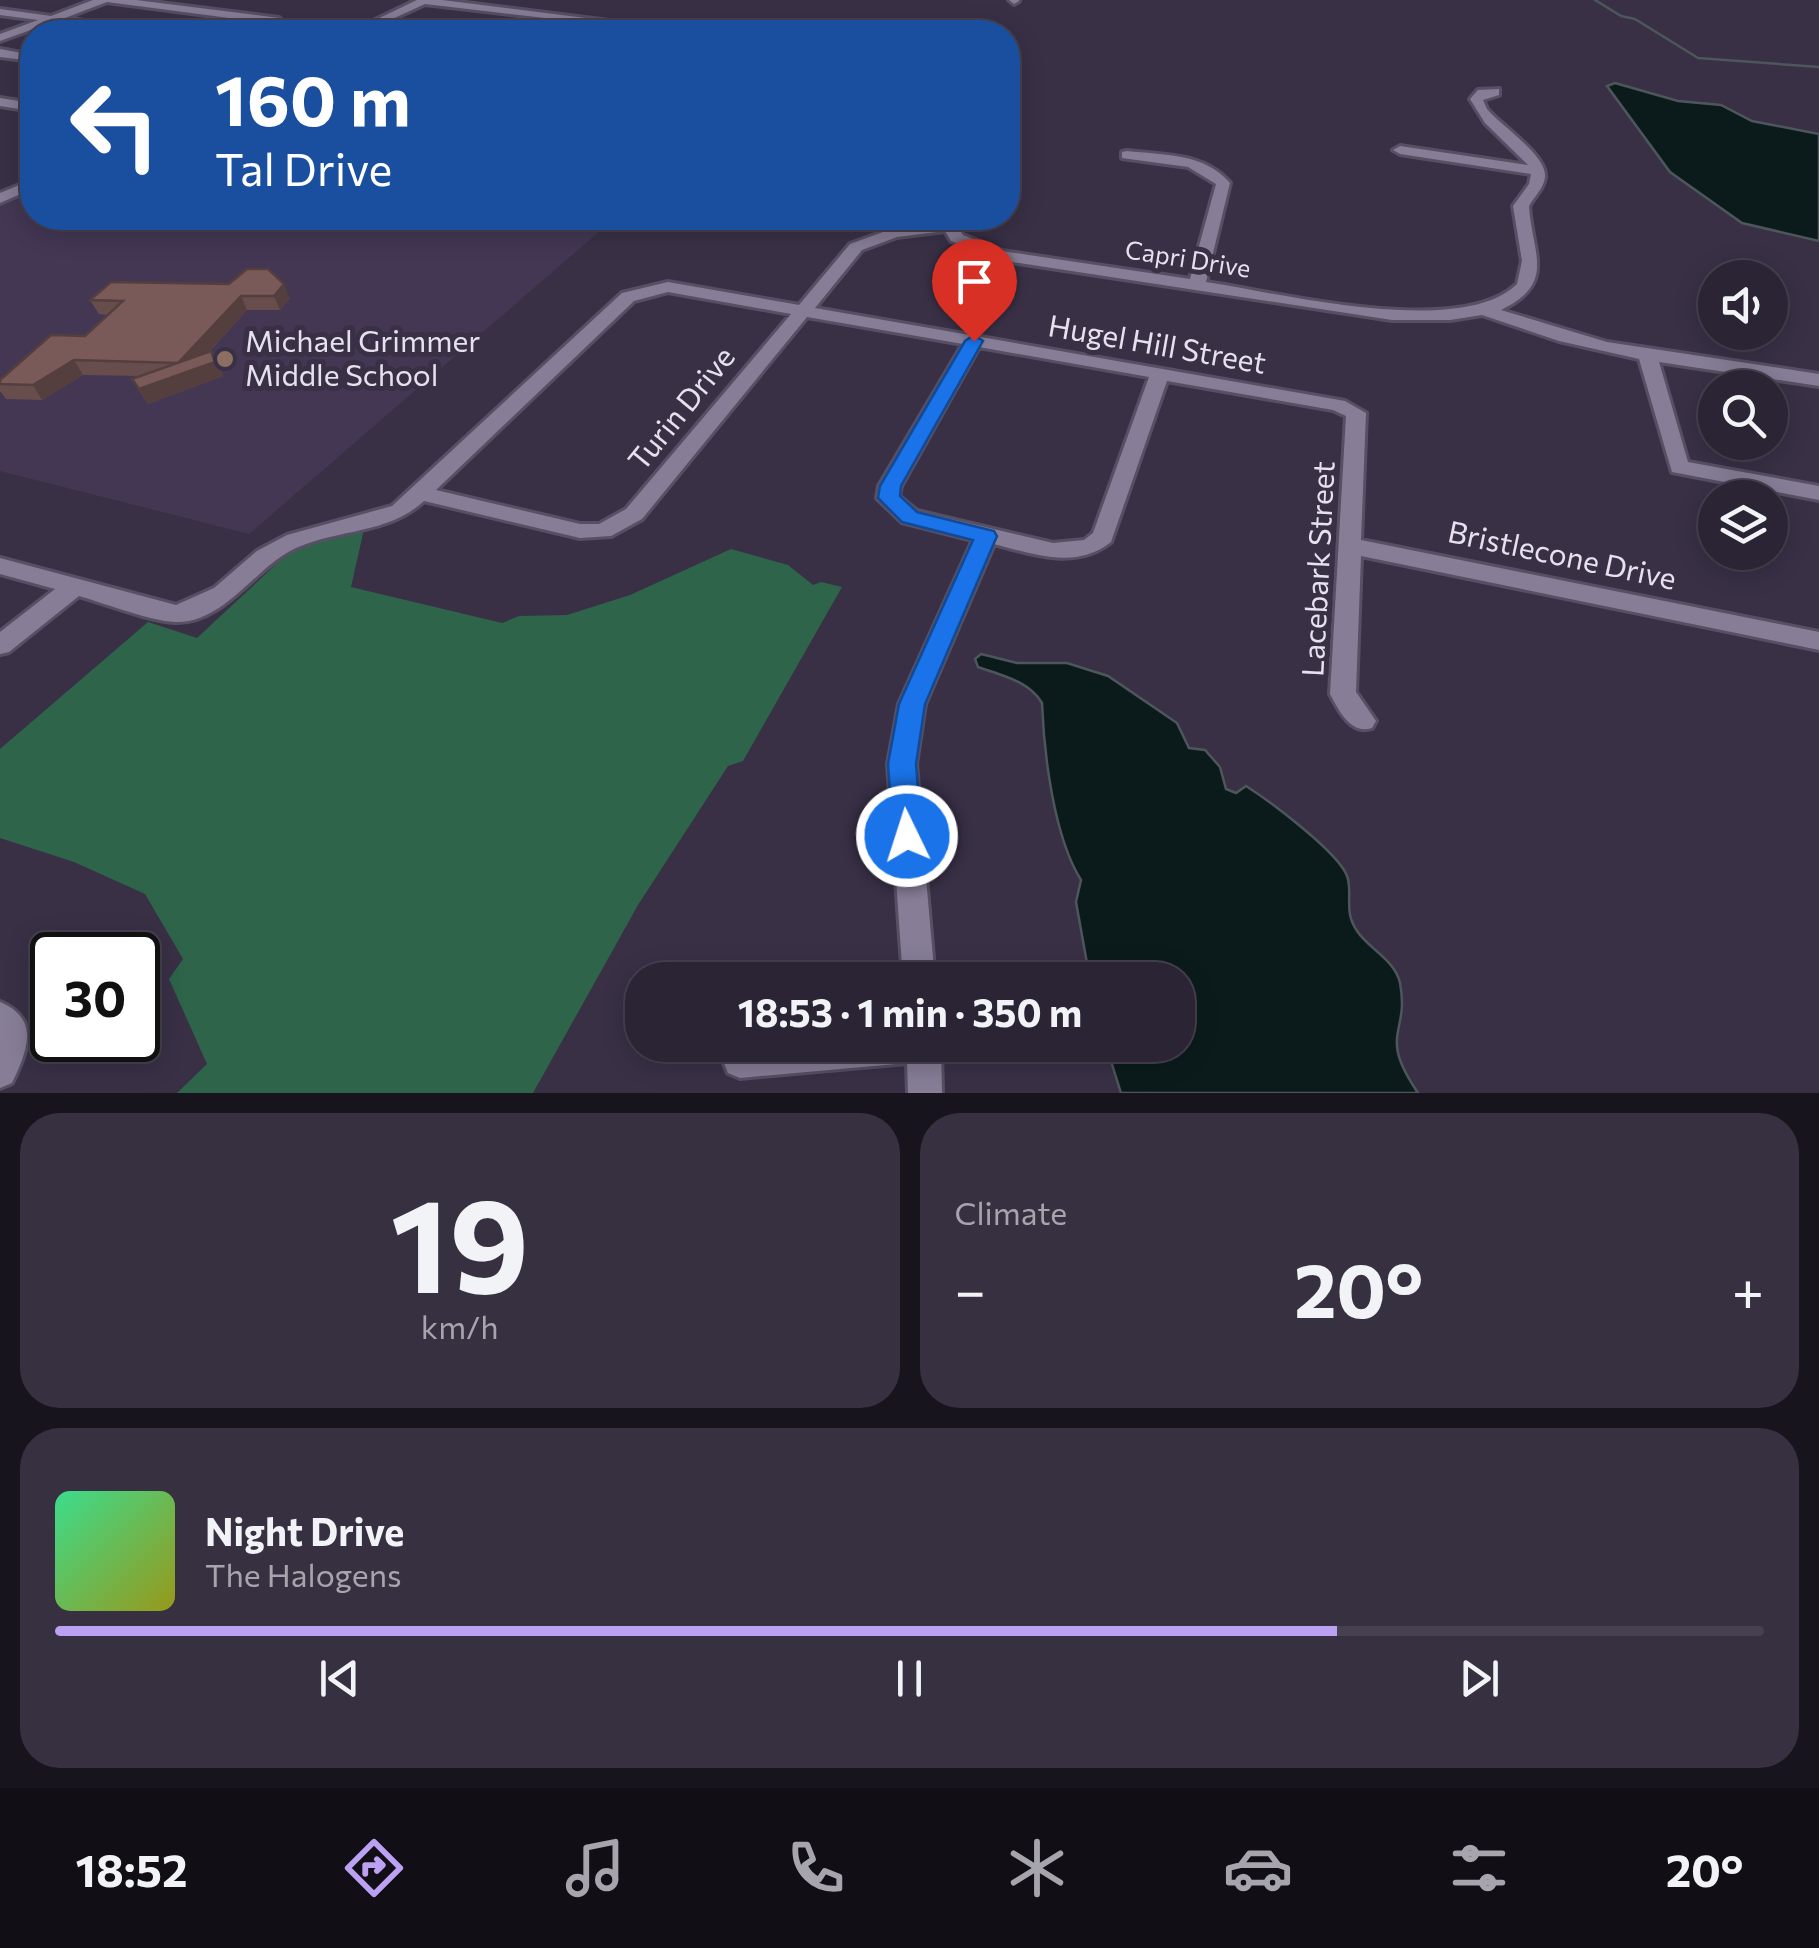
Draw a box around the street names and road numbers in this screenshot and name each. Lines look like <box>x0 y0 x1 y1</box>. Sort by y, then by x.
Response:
street label: Capri Drive <box>1123 233 1253 283</box>
street label: Hugel Hill Street <box>1046 305 1269 380</box>
street label: Turin Drive <box>619 338 741 477</box>
street label: Lacebark Street <box>1292 460 1341 678</box>
street label: Bristlecone Drive <box>1445 511 1680 596</box>

